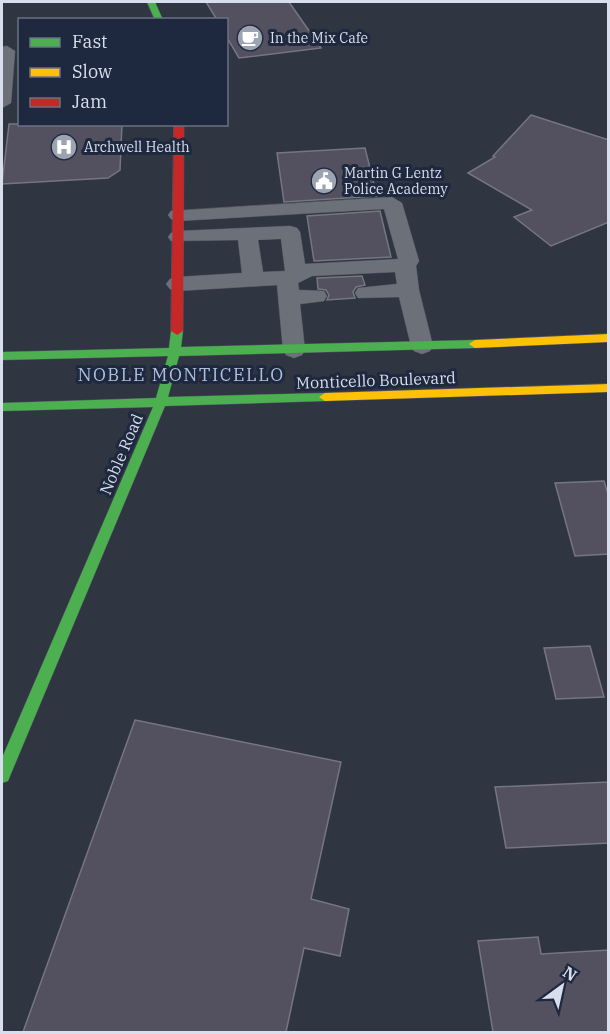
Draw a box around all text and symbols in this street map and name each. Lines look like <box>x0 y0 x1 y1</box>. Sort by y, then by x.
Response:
legend <box>18 18 228 126</box>
cafe icon: In the Mix Cafe <box>235 23 265 53</box>
place label: In the Mix Cafe <box>270 29 368 47</box>
text: Fast <box>72 30 107 53</box>
text: Slow <box>72 60 112 83</box>
text: Jam <box>72 90 107 113</box>
hospital icon: Archwell Health <box>49 132 79 162</box>
place label: Archwell Health <box>84 138 190 156</box>
place label: Martin G Lentz Police Academy <box>344 164 448 198</box>
public building icon: Martin G Lentz Police Academy <box>309 166 339 196</box>
district label: NOBLE MONTICELLO <box>77 363 285 386</box>
street label: Monticello Boulevard <box>296 367 456 393</box>
street label: Noble Road <box>95 410 147 498</box>
north arrow <box>532 956 592 1016</box>
text: N <box>559 962 581 985</box>

